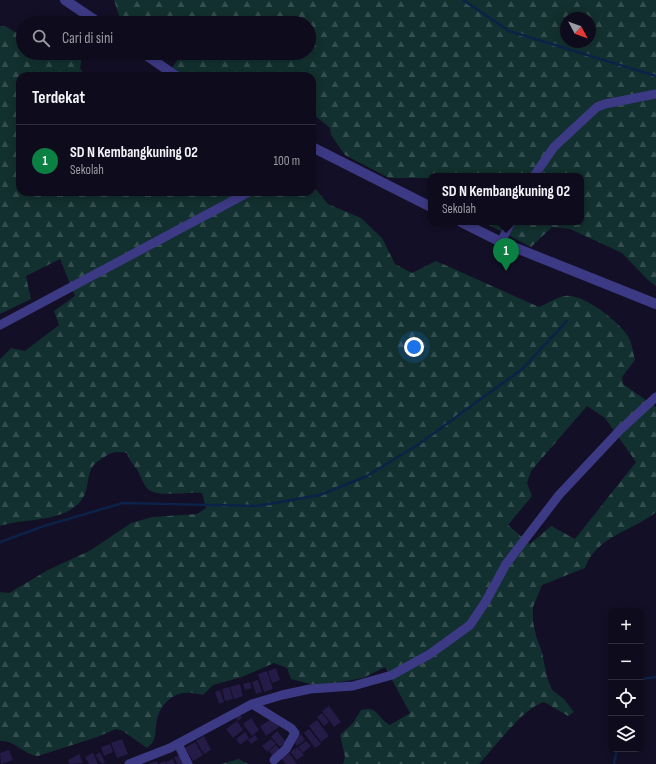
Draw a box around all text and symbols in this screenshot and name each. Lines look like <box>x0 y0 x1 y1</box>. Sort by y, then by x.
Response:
north arrow <box>560 12 596 48</box>
search box <box>16 16 316 60</box>
icon: search <box>30 27 52 49</box>
text: Cari di sini <box>62 29 113 48</box>
text: Terdekat <box>32 88 85 108</box>
text: SD N Kembangkuning 02 <box>70 143 198 162</box>
text: 1 <box>42 153 48 169</box>
text: 100 m <box>273 153 300 169</box>
text: Sekolah <box>70 162 104 178</box>
popup <box>428 173 584 225</box>
text: SD N Kembangkuning 02 <box>442 182 570 201</box>
text: Sekolah <box>442 201 476 217</box>
pin: 1 <box>493 238 519 271</box>
your location <box>404 337 424 357</box>
map controls <box>608 608 644 752</box>
button: + <box>608 608 644 644</box>
button: − <box>608 644 644 680</box>
button: locate <box>608 680 644 716</box>
button: layers <box>608 716 644 752</box>

